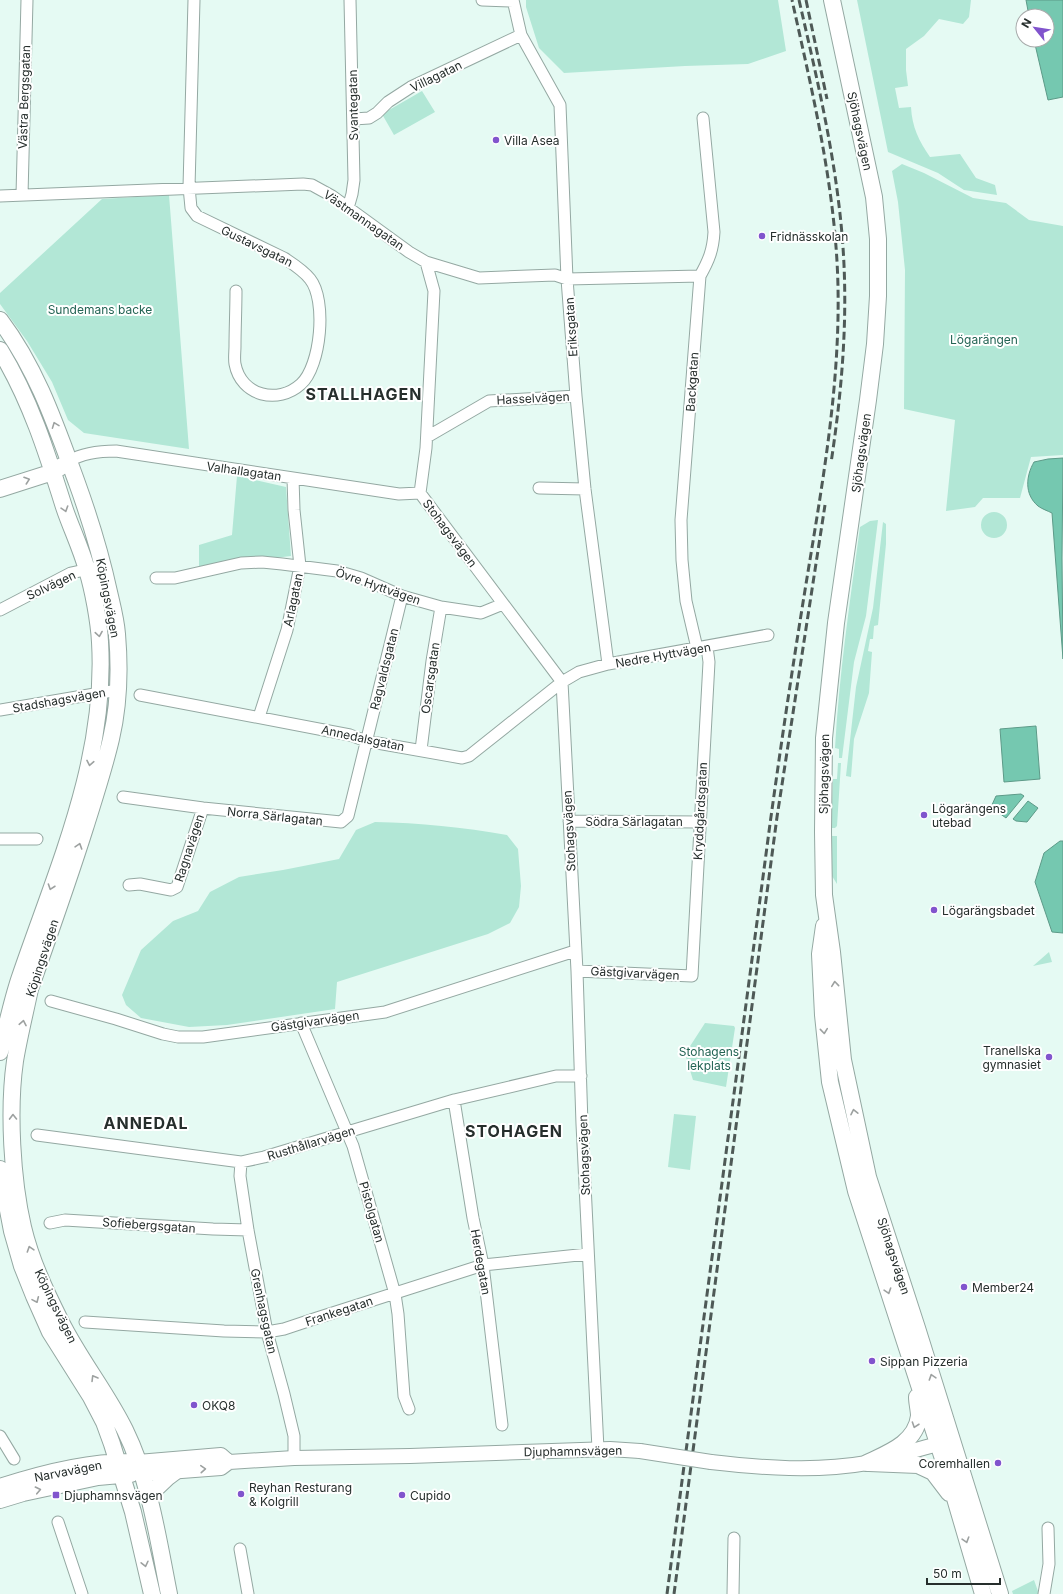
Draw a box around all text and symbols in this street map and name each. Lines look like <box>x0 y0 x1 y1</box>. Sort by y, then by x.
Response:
north arrow <box>1015 8 1055 48</box>
text: N <box>1018 16 1034 30</box>
street label: Västra Bergsgatan <box>15 45 33 149</box>
street label: Villagatan <box>408 57 464 95</box>
street label: Svantegatan <box>345 69 361 141</box>
street label: Sjöhagsvägen <box>844 90 876 172</box>
place label: Villa Asea <box>504 133 560 148</box>
marker: Villa Asea <box>491 135 501 145</box>
street label: Västmannagatan <box>321 187 407 253</box>
street label: Gustavsgatan <box>219 222 295 270</box>
place label: Fridnässkolan <box>770 229 848 244</box>
marker: Fridnässkolan <box>757 231 767 241</box>
street label: Eriksgatan <box>561 297 581 357</box>
park label: Sundemans backe <box>48 302 152 317</box>
park label: Lögarängen <box>950 332 1018 347</box>
street label: Backgatan <box>682 352 702 412</box>
district label: STALLHAGEN <box>306 384 422 404</box>
street label: Hasselvägen <box>496 389 570 407</box>
street label: Sjöhagsvägen <box>848 412 874 494</box>
one-way arrow <box>52 421 60 428</box>
street label: Valhallagatan <box>206 458 282 484</box>
one-way arrow <box>24 476 31 485</box>
street label: Stohagsvägen <box>420 496 480 570</box>
one-way arrow <box>60 505 68 512</box>
street label: Köpingsvägen <box>93 557 123 639</box>
street label: Övre Hyttvägen <box>333 564 423 608</box>
street label: Solvägen <box>24 567 78 603</box>
street label: Arlagatan <box>280 572 306 628</box>
street label: Ragvaldsgatan <box>367 627 401 711</box>
one-way arrow <box>94 630 103 637</box>
street label: Nedre Hyttvägen <box>614 639 712 671</box>
street label: Oscarsgatan <box>418 641 442 715</box>
street label: Stadshagsvägen <box>11 684 107 716</box>
street label: Annedalsgatan <box>320 722 406 754</box>
street label: Sjöhagsvägen <box>816 734 832 814</box>
one-way arrow <box>86 760 95 766</box>
street label: Kryddgårdsgatan <box>690 762 710 860</box>
street label: Stohagsvägen <box>559 790 579 872</box>
place label: Lögarängens utebad <box>932 801 1006 830</box>
street label: Norra Särlagatan <box>226 804 324 828</box>
marker: Lögarängens utebad <box>919 810 929 820</box>
street label: Ragnavägen <box>171 812 207 884</box>
street label: Södra Särlagatan <box>585 814 683 829</box>
one-way arrow <box>74 842 83 849</box>
one-way arrow <box>48 883 56 890</box>
place label: Lögarängsbadet <box>942 903 1035 918</box>
marker: Lögarängsbadet <box>929 905 939 915</box>
street label: Köpingsvägen <box>22 917 62 999</box>
street label: Gästgivarvägen <box>590 963 680 983</box>
one-way arrow <box>831 981 840 987</box>
street label: Gästgivarvägen <box>270 1007 360 1035</box>
one-way arrow <box>18 1020 26 1026</box>
one-way arrow <box>820 1028 829 1034</box>
place label: Tranellska gymnasiet <box>982 1043 1041 1072</box>
park label: Stohagens lekplats <box>679 1044 739 1073</box>
marker: Tranellska gymnasiet <box>1044 1052 1054 1062</box>
one-way arrow <box>850 1109 859 1116</box>
district label: ANNEDAL <box>104 1113 188 1133</box>
one-way arrow <box>8 1114 17 1120</box>
street label: Stohagsvägen <box>575 1114 593 1196</box>
district label: STOHAGEN <box>465 1121 563 1141</box>
street label: Rusthållarvägen <box>265 1123 357 1163</box>
street label: Pistolgatan <box>356 1180 388 1244</box>
street label: Sofiebergsgatan <box>102 1214 196 1236</box>
street label: Sjöhagsvägen <box>874 1216 914 1296</box>
street label: Herdegatan <box>468 1228 494 1296</box>
one-way arrow <box>27 1246 35 1253</box>
street label: Köpingsvägen <box>32 1266 80 1346</box>
street label: Grenhagsgatan <box>248 1267 280 1355</box>
place label: Member24 <box>972 1280 1034 1295</box>
marker: Member24 <box>959 1282 969 1292</box>
one-way arrow <box>883 1287 892 1294</box>
street label: Frankegatan <box>303 1293 375 1329</box>
one-way arrow <box>31 1296 39 1304</box>
place label: Sippan Pizzeria <box>880 1354 968 1369</box>
marker: Sippan Pizzeria <box>867 1356 877 1366</box>
one-way arrow <box>928 1374 936 1381</box>
one-way arrow <box>92 1375 99 1382</box>
place label: OKQ8 <box>202 1398 235 1413</box>
marker: OKQ8 <box>189 1400 199 1410</box>
one-way arrow <box>912 1421 920 1428</box>
street label: Djuphamnsvägen <box>524 1443 622 1459</box>
place label: Coremhallen <box>918 1456 990 1471</box>
street label: Narvavägen <box>33 1457 103 1485</box>
marker: Coremhallen <box>993 1458 1003 1468</box>
one-way arrow <box>200 1465 206 1474</box>
place label: Reyhan Resturang & Kolgrill <box>249 1480 352 1509</box>
one-way arrow <box>34 1486 41 1495</box>
place label: Djuphamnsvägen <box>64 1488 163 1503</box>
place label: Cupido <box>410 1488 451 1503</box>
marker: Reyhan Resturang & Kolgrill <box>236 1489 246 1499</box>
marker: Djuphamnsvägen <box>51 1490 61 1500</box>
marker: Cupido <box>397 1490 407 1500</box>
one-way arrow <box>961 1536 970 1543</box>
one-way arrow <box>140 1560 148 1567</box>
scale bar <box>927 1560 1000 1586</box>
text: 50 m <box>933 1566 962 1581</box>

